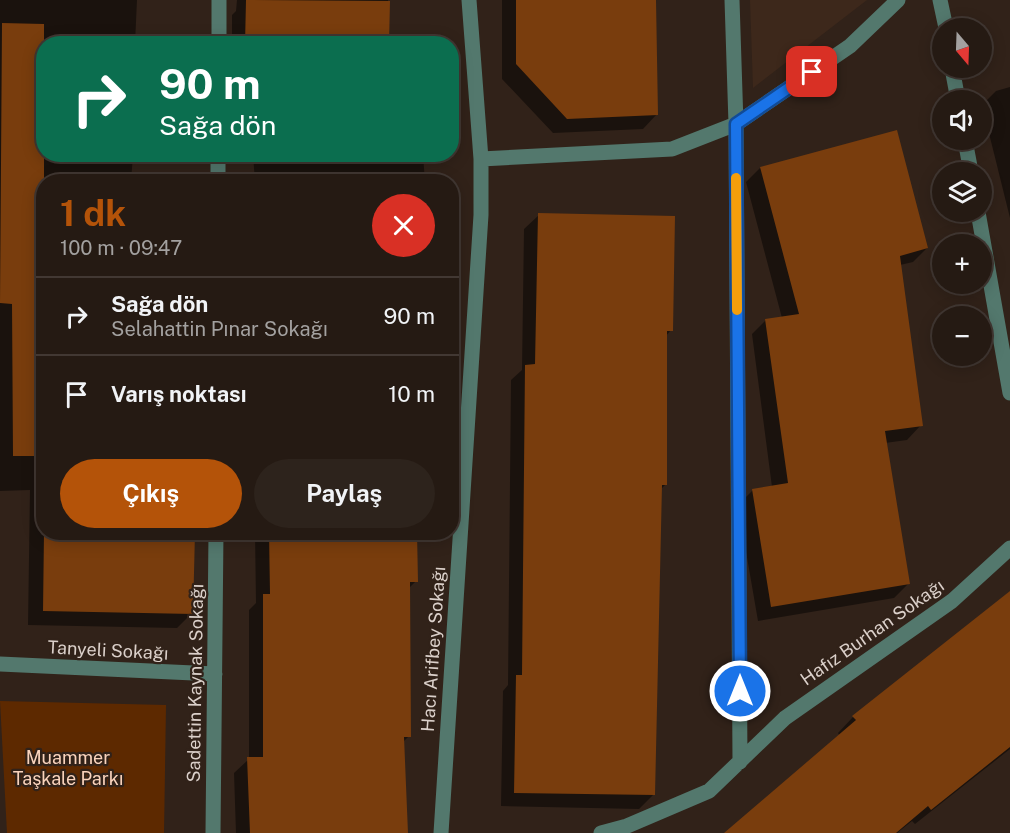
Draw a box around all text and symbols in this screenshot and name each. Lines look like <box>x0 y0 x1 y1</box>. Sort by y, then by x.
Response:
north arrow <box>932 18 992 78</box>
map controls <box>932 18 992 366</box>
pin <box>786 46 837 97</box>
icon: arrive <box>795 55 828 88</box>
text: 90 m <box>159 59 261 108</box>
icon: right <box>60 60 138 138</box>
button: sound <box>932 90 992 150</box>
text: Sağa dön <box>159 109 276 141</box>
button: layers <box>932 162 992 222</box>
text: 1 dk <box>60 192 126 234</box>
button: close <box>372 194 435 257</box>
button: + <box>932 234 992 294</box>
text: 100 m · 09:47 <box>60 236 182 260</box>
text: Sağa dön <box>111 291 208 317</box>
icon: right <box>60 300 93 333</box>
text: 90 m <box>384 303 435 329</box>
button: − <box>932 306 992 366</box>
text: Selahattin Pınar Sokağı <box>111 317 328 341</box>
icon: arrive <box>60 378 93 411</box>
text: Varış noktası <box>111 381 246 407</box>
text: 10 m <box>388 381 435 407</box>
button: Çıkış <box>60 459 242 528</box>
button: Paylaş <box>254 459 435 528</box>
street label: Hacı Arifbey Sokağı <box>417 566 449 732</box>
street label: Hafız Burhan Sokağı <box>796 575 948 689</box>
street label: Sadettin Kaynak Sokağı <box>183 584 207 782</box>
street label: Tanyeli Sokağı <box>47 636 169 664</box>
position arrow <box>708 659 772 723</box>
park label: Muammer Taşkale Parkı <box>13 747 123 789</box>

